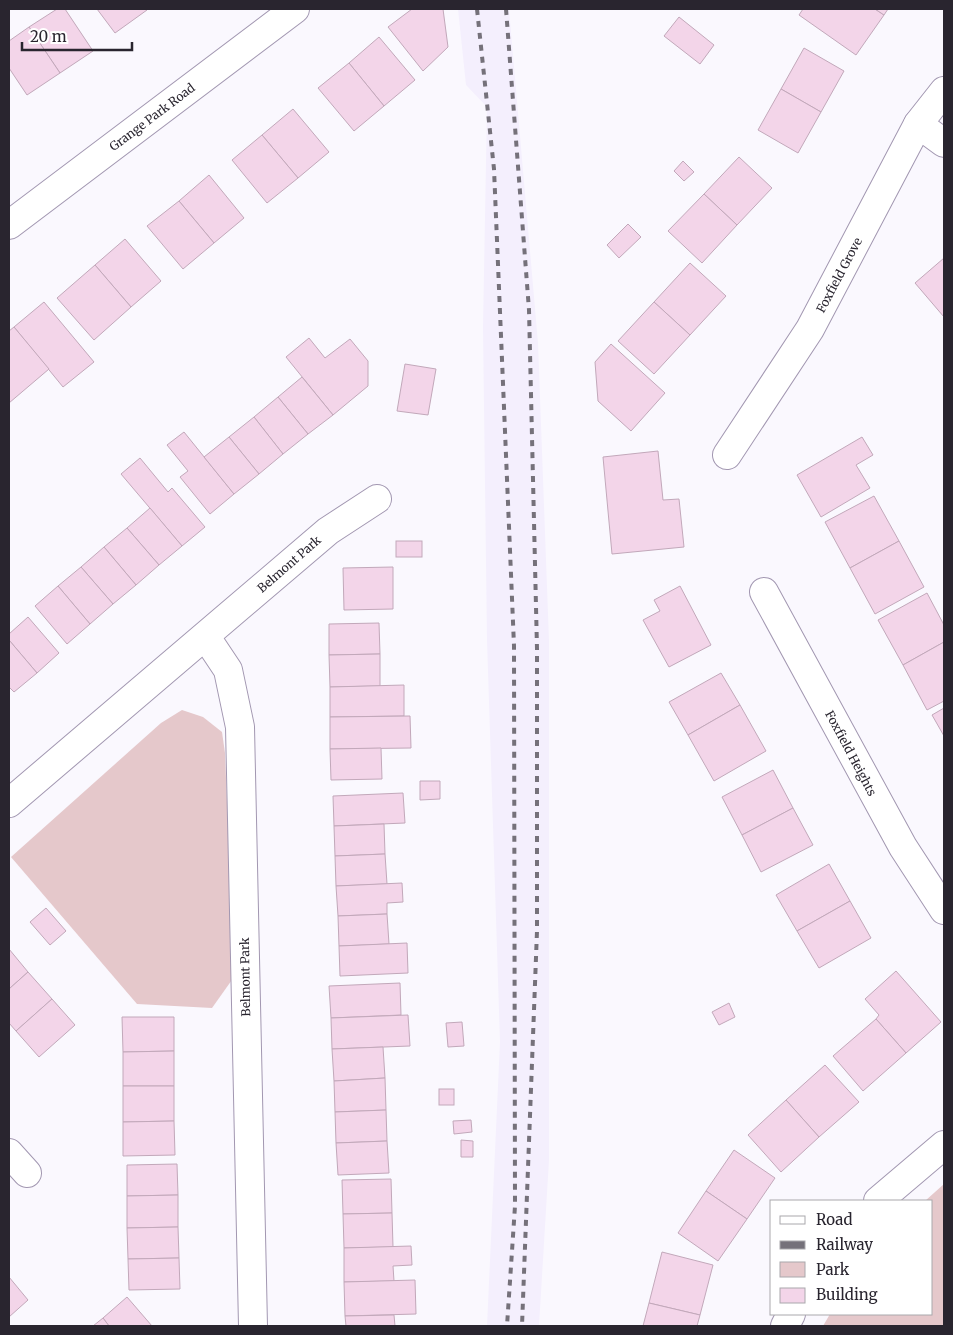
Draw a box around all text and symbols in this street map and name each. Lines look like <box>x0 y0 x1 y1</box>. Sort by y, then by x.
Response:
scale bar <box>22 20 132 52</box>
text: 20 m <box>30 27 67 46</box>
street label: Grange Park Road <box>106 80 198 154</box>
street label: Foxfield Grove <box>813 235 865 315</box>
street label: Belmont Park <box>254 532 324 596</box>
street label: Foxfield Heights <box>822 708 880 798</box>
street label: Belmont Park <box>237 937 253 1017</box>
legend <box>770 1200 933 1315</box>
text: Road <box>816 1210 852 1229</box>
text: Railway <box>816 1235 873 1254</box>
text: Park <box>816 1260 850 1279</box>
text: Building <box>816 1285 878 1304</box>

